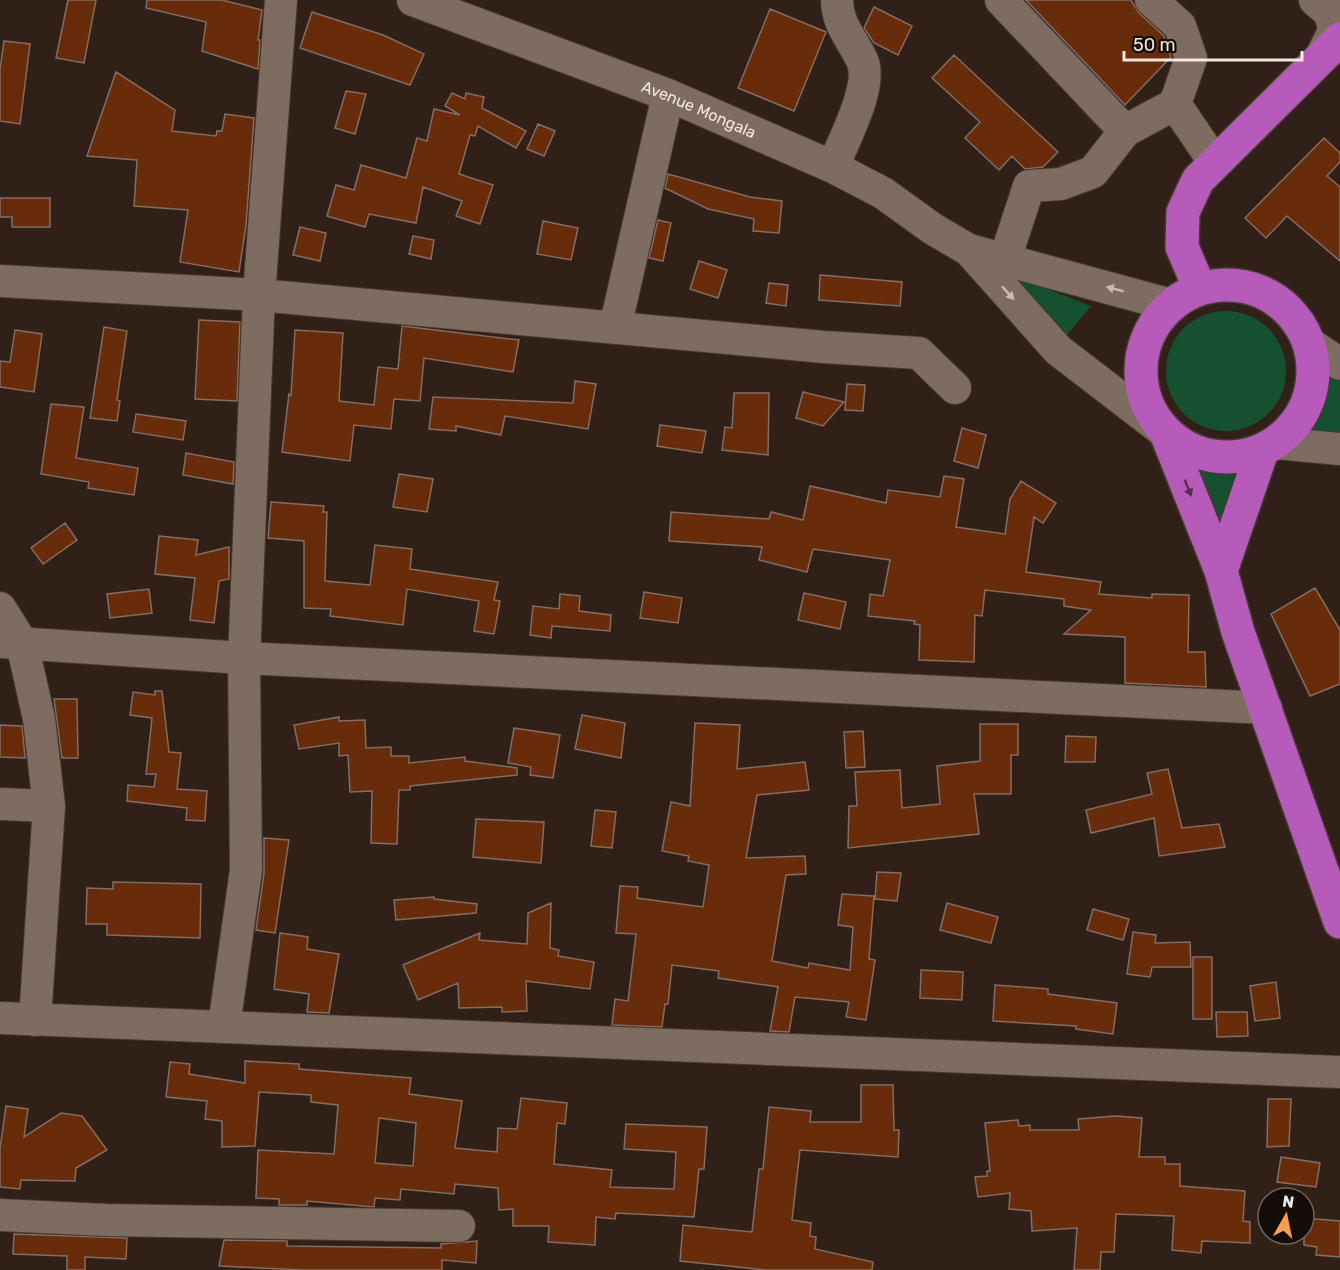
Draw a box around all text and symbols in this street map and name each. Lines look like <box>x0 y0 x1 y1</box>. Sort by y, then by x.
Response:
scale bar <box>1124 24 1302 62</box>
text: 50 m <box>1133 34 1176 56</box>
street label: Avenue Mongala <box>639 76 759 142</box>
one-way arrow <box>1106 284 1124 294</box>
one-way arrow <box>1001 286 1015 301</box>
one-way arrow <box>1183 479 1193 497</box>
north arrow <box>1256 1186 1316 1246</box>
text: N <box>1281 1191 1295 1212</box>

